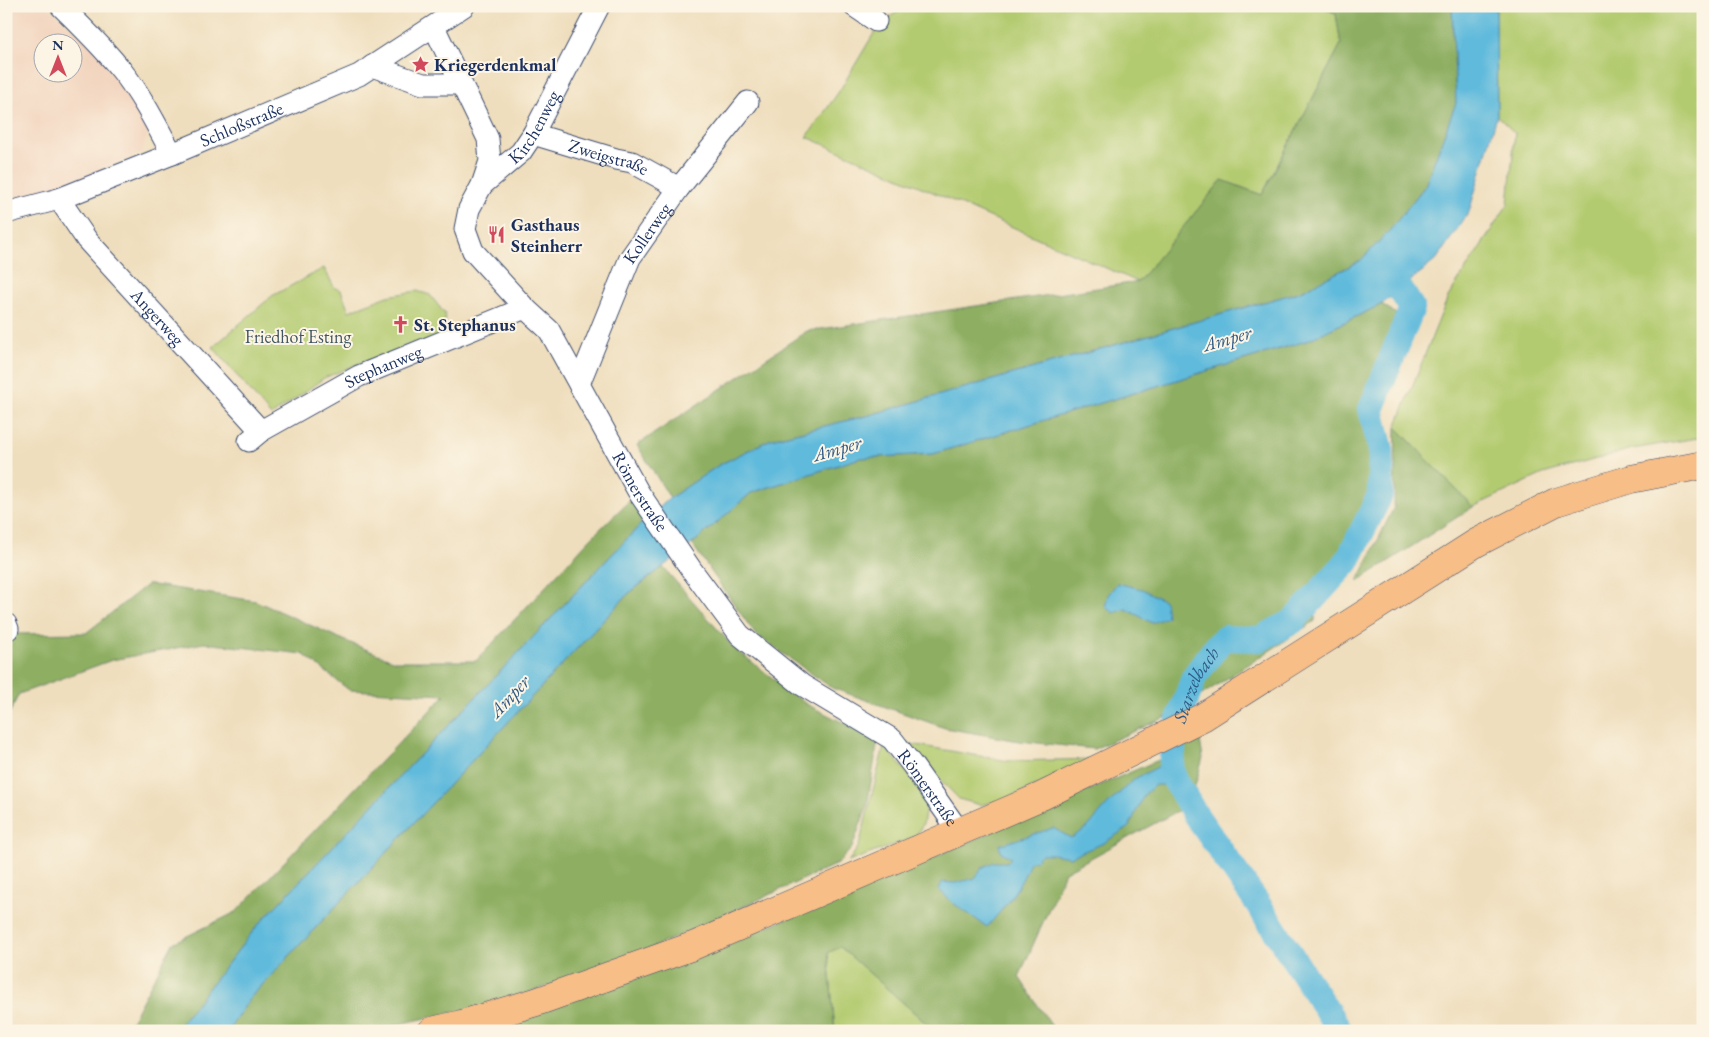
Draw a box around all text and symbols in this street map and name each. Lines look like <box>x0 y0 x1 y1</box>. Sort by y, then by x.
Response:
north arrow <box>32 32 82 82</box>
text: N <box>52 36 64 54</box>
place label: Kriegerdenkmal <box>434 53 556 76</box>
place icon: Kriegerdenkmal <box>410 55 430 75</box>
street label: Kirchenweg <box>503 86 565 169</box>
street label: Schloßstraße <box>196 96 286 152</box>
street label: Zweigstraße <box>566 133 653 180</box>
street label: Kollerweg <box>618 198 676 268</box>
place label: Gasthaus Steinherr <box>511 213 583 257</box>
restaurant icon: Gasthaus Steinherr <box>487 225 507 245</box>
street label: Angerweg <box>125 283 190 350</box>
place label: St. Stephanus <box>414 313 516 336</box>
church icon: St. Stephanus <box>390 315 410 335</box>
water label: Amper <box>1198 319 1255 358</box>
park label: Friedhof Esting <box>245 325 351 348</box>
street label: Stephanweg <box>340 339 426 393</box>
water label: Amper <box>808 429 865 468</box>
street label: Römerstraße <box>607 447 674 536</box>
water label: Starzelbach <box>1167 642 1225 727</box>
water label: Amper <box>482 669 536 724</box>
street label: Römerstraße <box>893 744 964 830</box>

